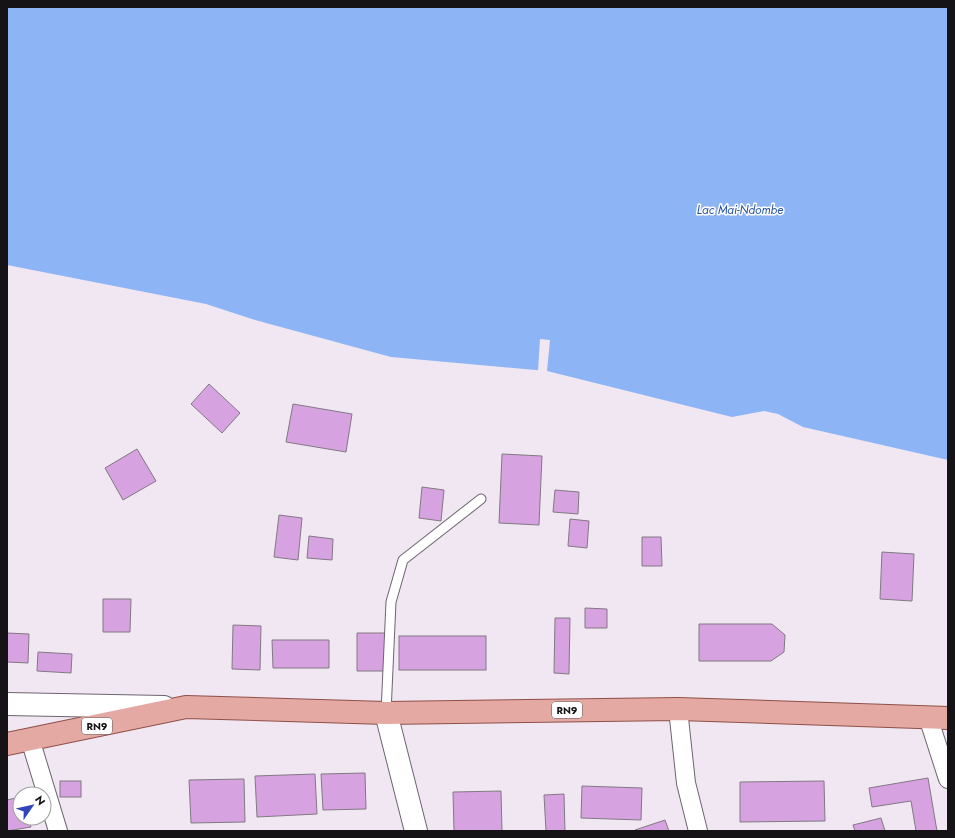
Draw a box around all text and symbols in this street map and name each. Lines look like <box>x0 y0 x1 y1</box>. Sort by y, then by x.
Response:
water label: Lac Mai-Ndombe <box>697 201 783 219</box>
road number: RN9 <box>552 702 582 718</box>
road number: RN9 <box>82 718 112 734</box>
north arrow <box>12 786 52 826</box>
text: N <box>31 792 49 809</box>

